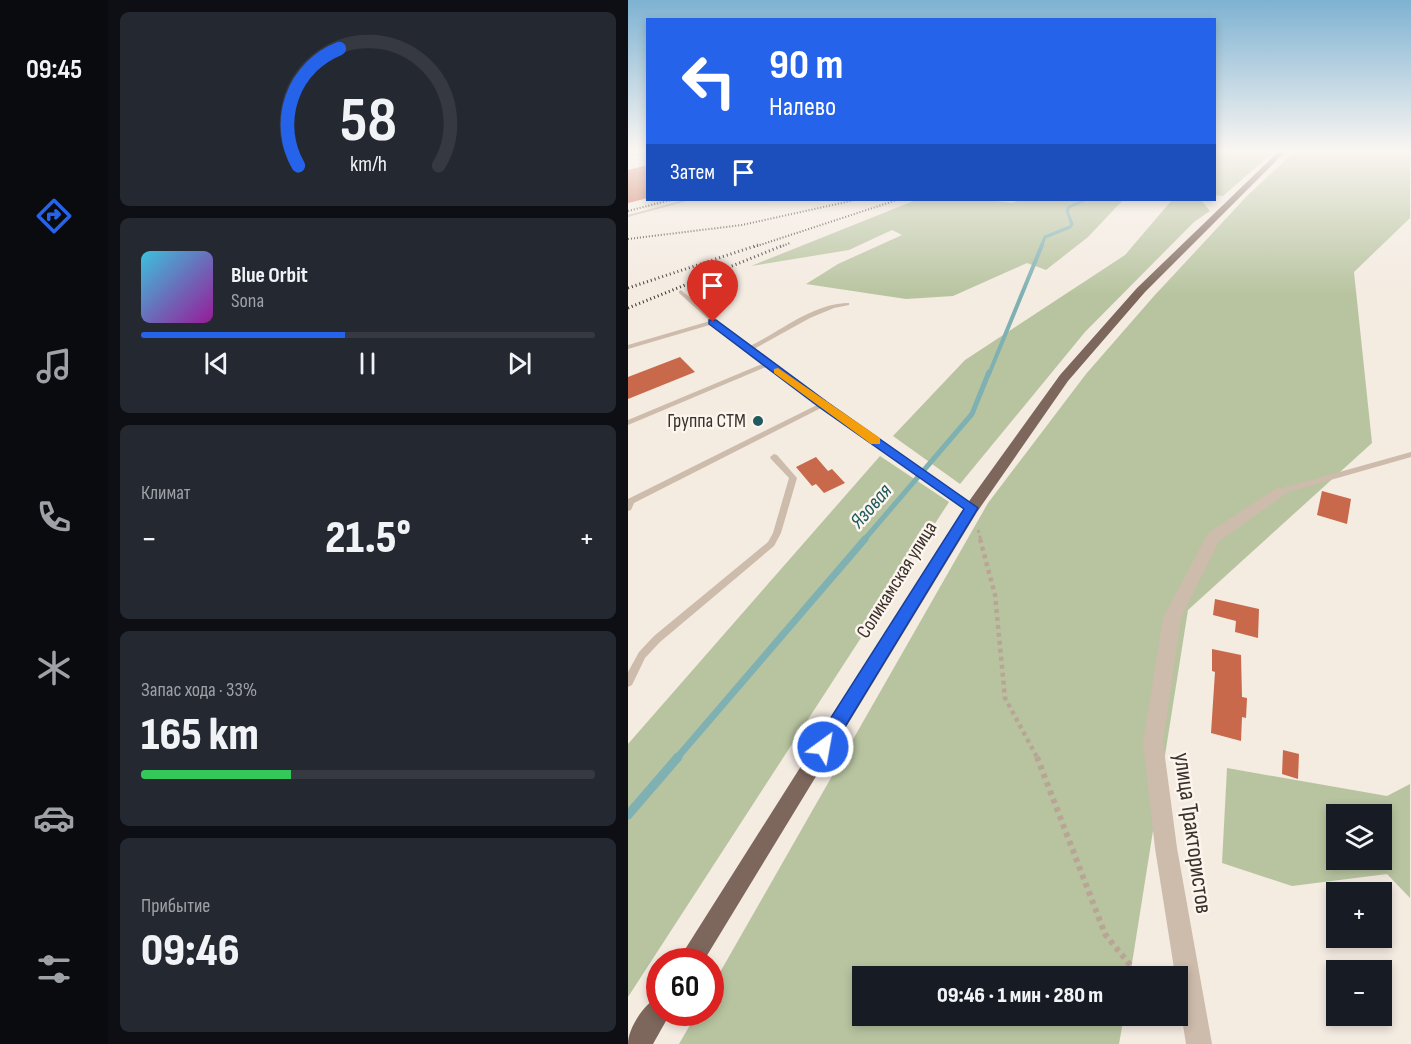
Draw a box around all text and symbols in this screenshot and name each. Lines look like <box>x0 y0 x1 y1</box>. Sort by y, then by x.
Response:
text: 90 m <box>769 40 843 91</box>
icon: left <box>670 42 748 120</box>
text: 09:45 <box>26 54 82 86</box>
text: 58 <box>340 84 396 159</box>
text: Налево <box>769 91 836 123</box>
text: km/h <box>349 153 387 178</box>
icon: arrive <box>727 156 760 189</box>
text: Затем <box>670 159 715 186</box>
icon: directions <box>33 195 75 237</box>
pin <box>687 260 738 322</box>
text: Blue Orbit <box>231 262 308 289</box>
icon: arrive <box>696 269 729 302</box>
text: Sona <box>231 289 264 313</box>
icon: music <box>33 345 75 387</box>
icon: previous <box>200 347 233 380</box>
icon: pause <box>351 347 384 380</box>
icon: next <box>503 347 536 380</box>
place label: Группа СТМ <box>667 409 746 433</box>
marker: Группа СТМ <box>751 414 765 428</box>
water label: Язовая <box>844 479 897 534</box>
text: Климат <box>141 481 191 505</box>
icon: phone <box>33 496 75 538</box>
text: 21.5° <box>325 511 411 566</box>
street label: Соликамская улица <box>852 517 942 643</box>
text: − <box>141 519 157 559</box>
text: + <box>579 519 595 559</box>
icon: climate <box>33 647 75 689</box>
text: Запас хода · 33% <box>141 678 257 702</box>
text: 165 km <box>141 708 259 763</box>
position arrow <box>791 715 855 779</box>
street label: улица Трактористов <box>1167 751 1219 915</box>
icon: car <box>33 797 75 839</box>
map controls <box>1326 804 1392 1026</box>
button: layers <box>1326 804 1392 870</box>
button: + <box>1326 882 1392 948</box>
text: Прибытие <box>141 894 210 918</box>
text: 09:46 <box>141 924 240 979</box>
icon: filters <box>33 948 75 990</box>
speed limit sign: 60 <box>646 948 724 1026</box>
button: − <box>1326 960 1392 1026</box>
text: 09:46 · 1 мин · 280 m <box>937 982 1103 1009</box>

